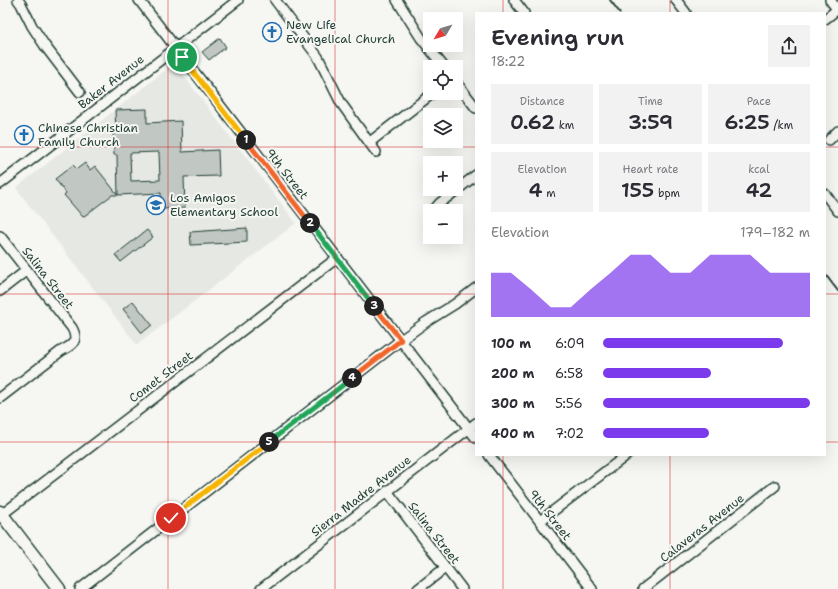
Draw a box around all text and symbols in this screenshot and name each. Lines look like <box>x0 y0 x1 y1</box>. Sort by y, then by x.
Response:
north arrow <box>423 12 463 52</box>
map controls <box>423 12 463 244</box>
place label: New Life Evangelical Church <box>286 17 395 47</box>
church icon: New Life Evangelical Church <box>261 21 283 43</box>
text: Evening run <box>491 23 624 52</box>
button: share <box>768 25 810 67</box>
pin <box>165 40 199 74</box>
icon: arrive <box>171 46 193 68</box>
street label: Baker Avenue <box>75 51 147 113</box>
text: 18:22 <box>491 53 525 70</box>
button: locate <box>423 60 463 100</box>
text: Distance <box>520 94 565 109</box>
text: Time <box>638 94 663 109</box>
text: Pace <box>747 94 771 109</box>
button: layers <box>423 108 463 148</box>
text: 0.62 <box>510 109 555 135</box>
text: 3:59 <box>628 109 673 135</box>
text: 6:25 <box>725 109 770 135</box>
text: km <box>555 118 574 133</box>
text: /km <box>770 118 793 133</box>
place label: Chinese Christian Family Church <box>38 120 138 150</box>
church icon: Chinese Christian Family Church <box>13 124 35 146</box>
pin: 1 <box>236 130 256 150</box>
text: 1 <box>243 132 249 147</box>
street label: 9th Street <box>262 145 312 203</box>
button: + <box>423 156 463 196</box>
text: Elevation <box>518 162 567 177</box>
text: Heart rate <box>622 162 679 177</box>
text: kcal <box>748 162 770 177</box>
text: 4 <box>529 177 543 203</box>
text: 155 <box>621 177 654 203</box>
text: 42 <box>745 177 772 203</box>
text: m <box>543 186 556 201</box>
text: bpm <box>654 186 680 201</box>
place label: Los Amigos Elementary School <box>170 190 278 220</box>
school or university icon: Los Amigos Elementary School <box>145 194 167 216</box>
button: − <box>423 204 463 244</box>
pin: 2 <box>300 213 320 233</box>
text: 2 <box>306 215 314 230</box>
text: Elevation <box>491 224 549 241</box>
text: 179–182 m <box>740 224 810 241</box>
street label: Salina Street <box>19 244 77 312</box>
pin: 3 <box>364 296 384 316</box>
text: 3 <box>370 298 378 313</box>
text: 100 m <box>491 335 531 352</box>
text: 6:09 <box>555 335 585 352</box>
street label: Comet Street <box>126 348 196 406</box>
text: 200 m <box>491 365 534 382</box>
text: 6:58 <box>555 365 584 382</box>
pin: 4 <box>342 368 362 388</box>
text: 4 <box>348 370 356 385</box>
text: 300 m <box>491 395 535 412</box>
text: 5:56 <box>555 395 583 412</box>
text: 400 m <box>491 425 535 442</box>
text: 7:02 <box>555 425 584 442</box>
pin: 5 <box>259 432 279 452</box>
text: 5 <box>266 434 272 449</box>
street label: Sierra Madre Avenue <box>308 452 414 540</box>
street label: 9th Street <box>525 486 575 544</box>
street label: Calaveras Avenue <box>657 490 748 566</box>
street label: Salina Street <box>405 499 463 567</box>
pin <box>154 501 188 535</box>
icon: check <box>160 507 182 529</box>

